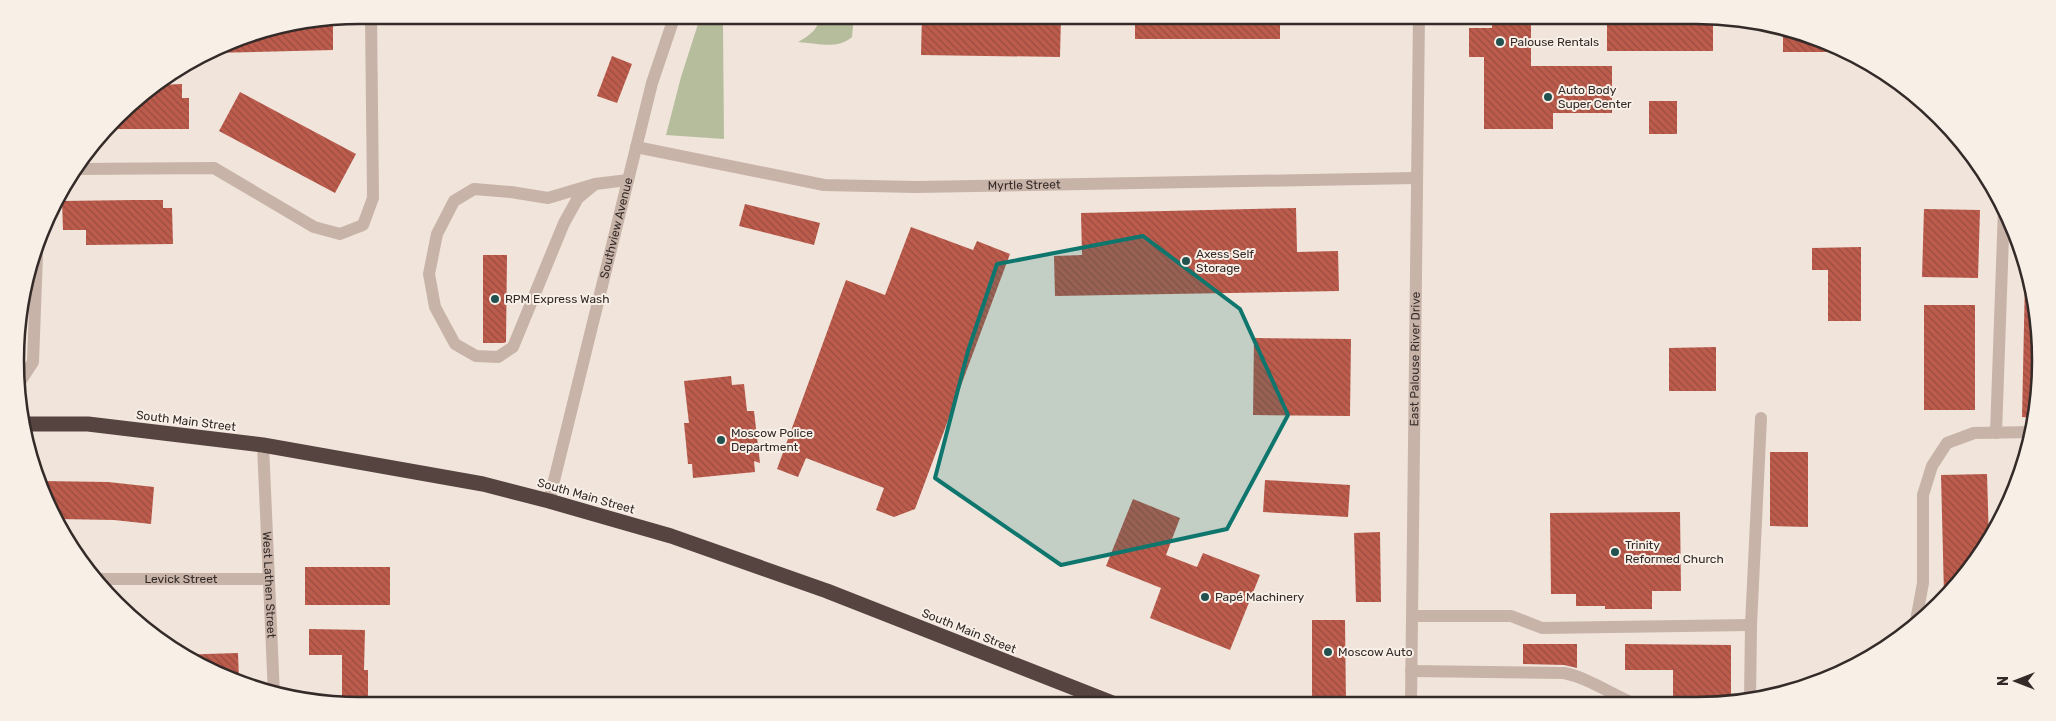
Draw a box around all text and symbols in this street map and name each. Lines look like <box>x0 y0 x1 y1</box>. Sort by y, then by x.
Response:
place label: Palouse Rentals <box>1510 35 1599 49</box>
marker: Palouse Rentals <box>1494 36 1506 48</box>
place label: Auto Body Super Center <box>1558 83 1632 111</box>
marker: Auto Body Super Center <box>1542 91 1554 103</box>
street label: Southview Avenue <box>597 176 635 280</box>
street label: Myrtle Street <box>988 177 1061 193</box>
place label: Axess Self Storage <box>1196 247 1254 275</box>
marker: Axess Self Storage <box>1180 255 1192 267</box>
street label: East Palouse River Drive <box>1407 291 1423 427</box>
place label: RPM Express Wash <box>505 292 609 306</box>
marker: RPM Express Wash <box>489 293 501 305</box>
street label: South Main Street <box>135 408 237 434</box>
place label: Moscow Police Department <box>731 426 813 454</box>
marker: Moscow Police Department <box>715 434 727 446</box>
street label: South Main Street <box>536 475 637 517</box>
street label: West Lathen Street <box>260 531 279 639</box>
place label: Trinity Reformed Church <box>1625 538 1724 566</box>
marker: Trinity Reformed Church <box>1609 546 1621 558</box>
street label: Levick Street <box>144 572 218 586</box>
place label: Papé Machinery <box>1215 590 1305 604</box>
marker: Papé Machinery <box>1199 591 1211 603</box>
street label: South Main Street <box>920 606 1018 656</box>
place label: Moscow Auto <box>1338 645 1413 659</box>
marker: Moscow Auto <box>1322 646 1334 658</box>
north arrow <box>1991 656 2041 706</box>
text: N <box>1995 676 2012 686</box>

